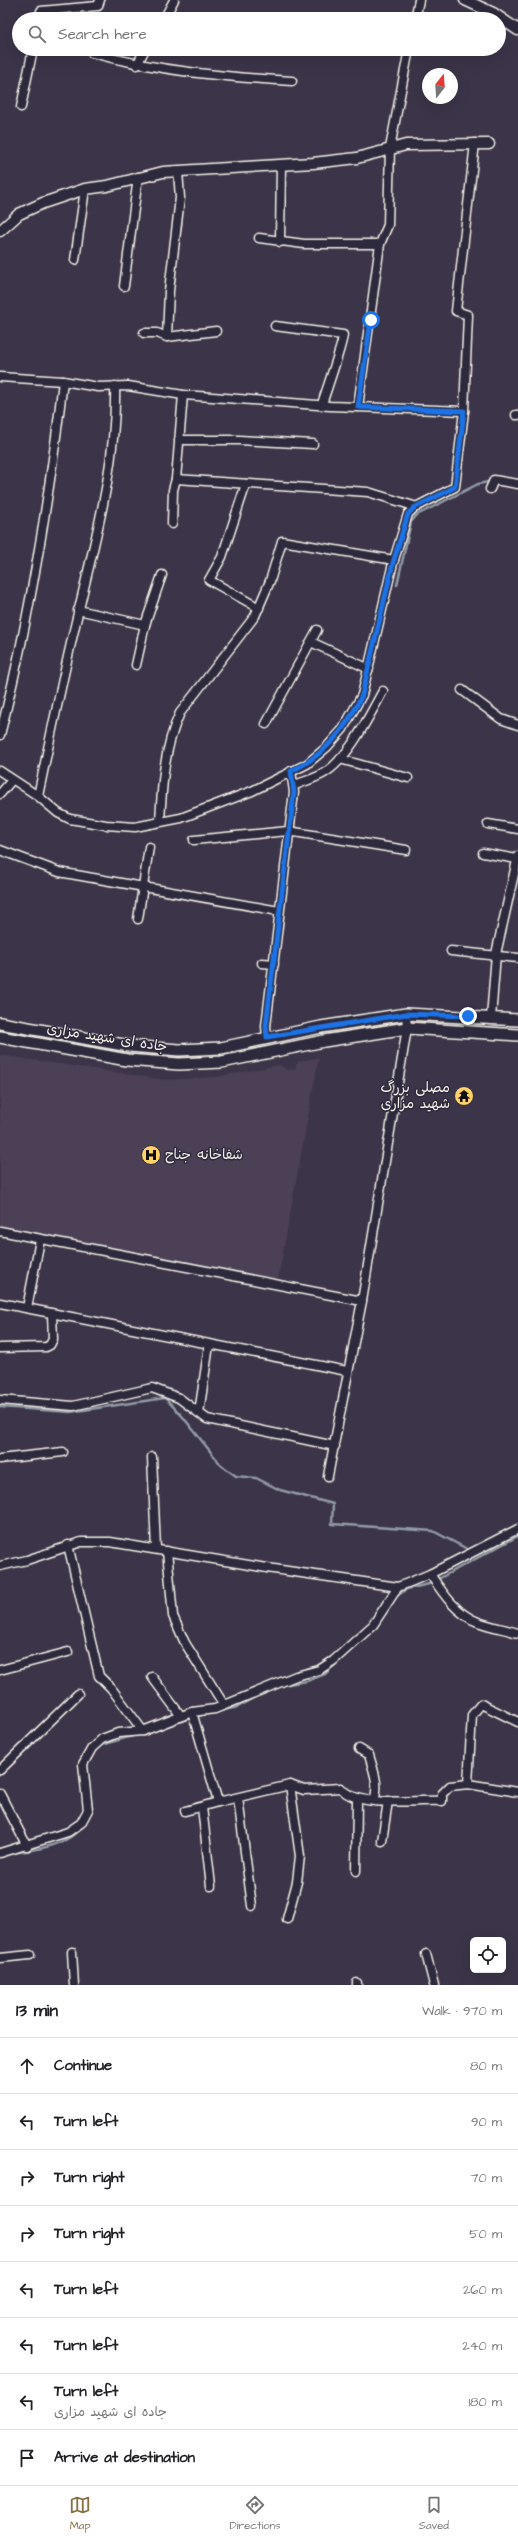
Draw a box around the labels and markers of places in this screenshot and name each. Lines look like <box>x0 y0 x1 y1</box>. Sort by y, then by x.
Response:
place label: مصلی بزرگ شهید مزاری <box>380 1078 450 1114</box>
temple icon: مصلی بزرگ شهید مزاری <box>453 1085 475 1107</box>
hospital icon: شفاخانه جناح <box>140 1144 162 1166</box>
place label: شفاخانه جناح <box>165 1145 243 1165</box>

